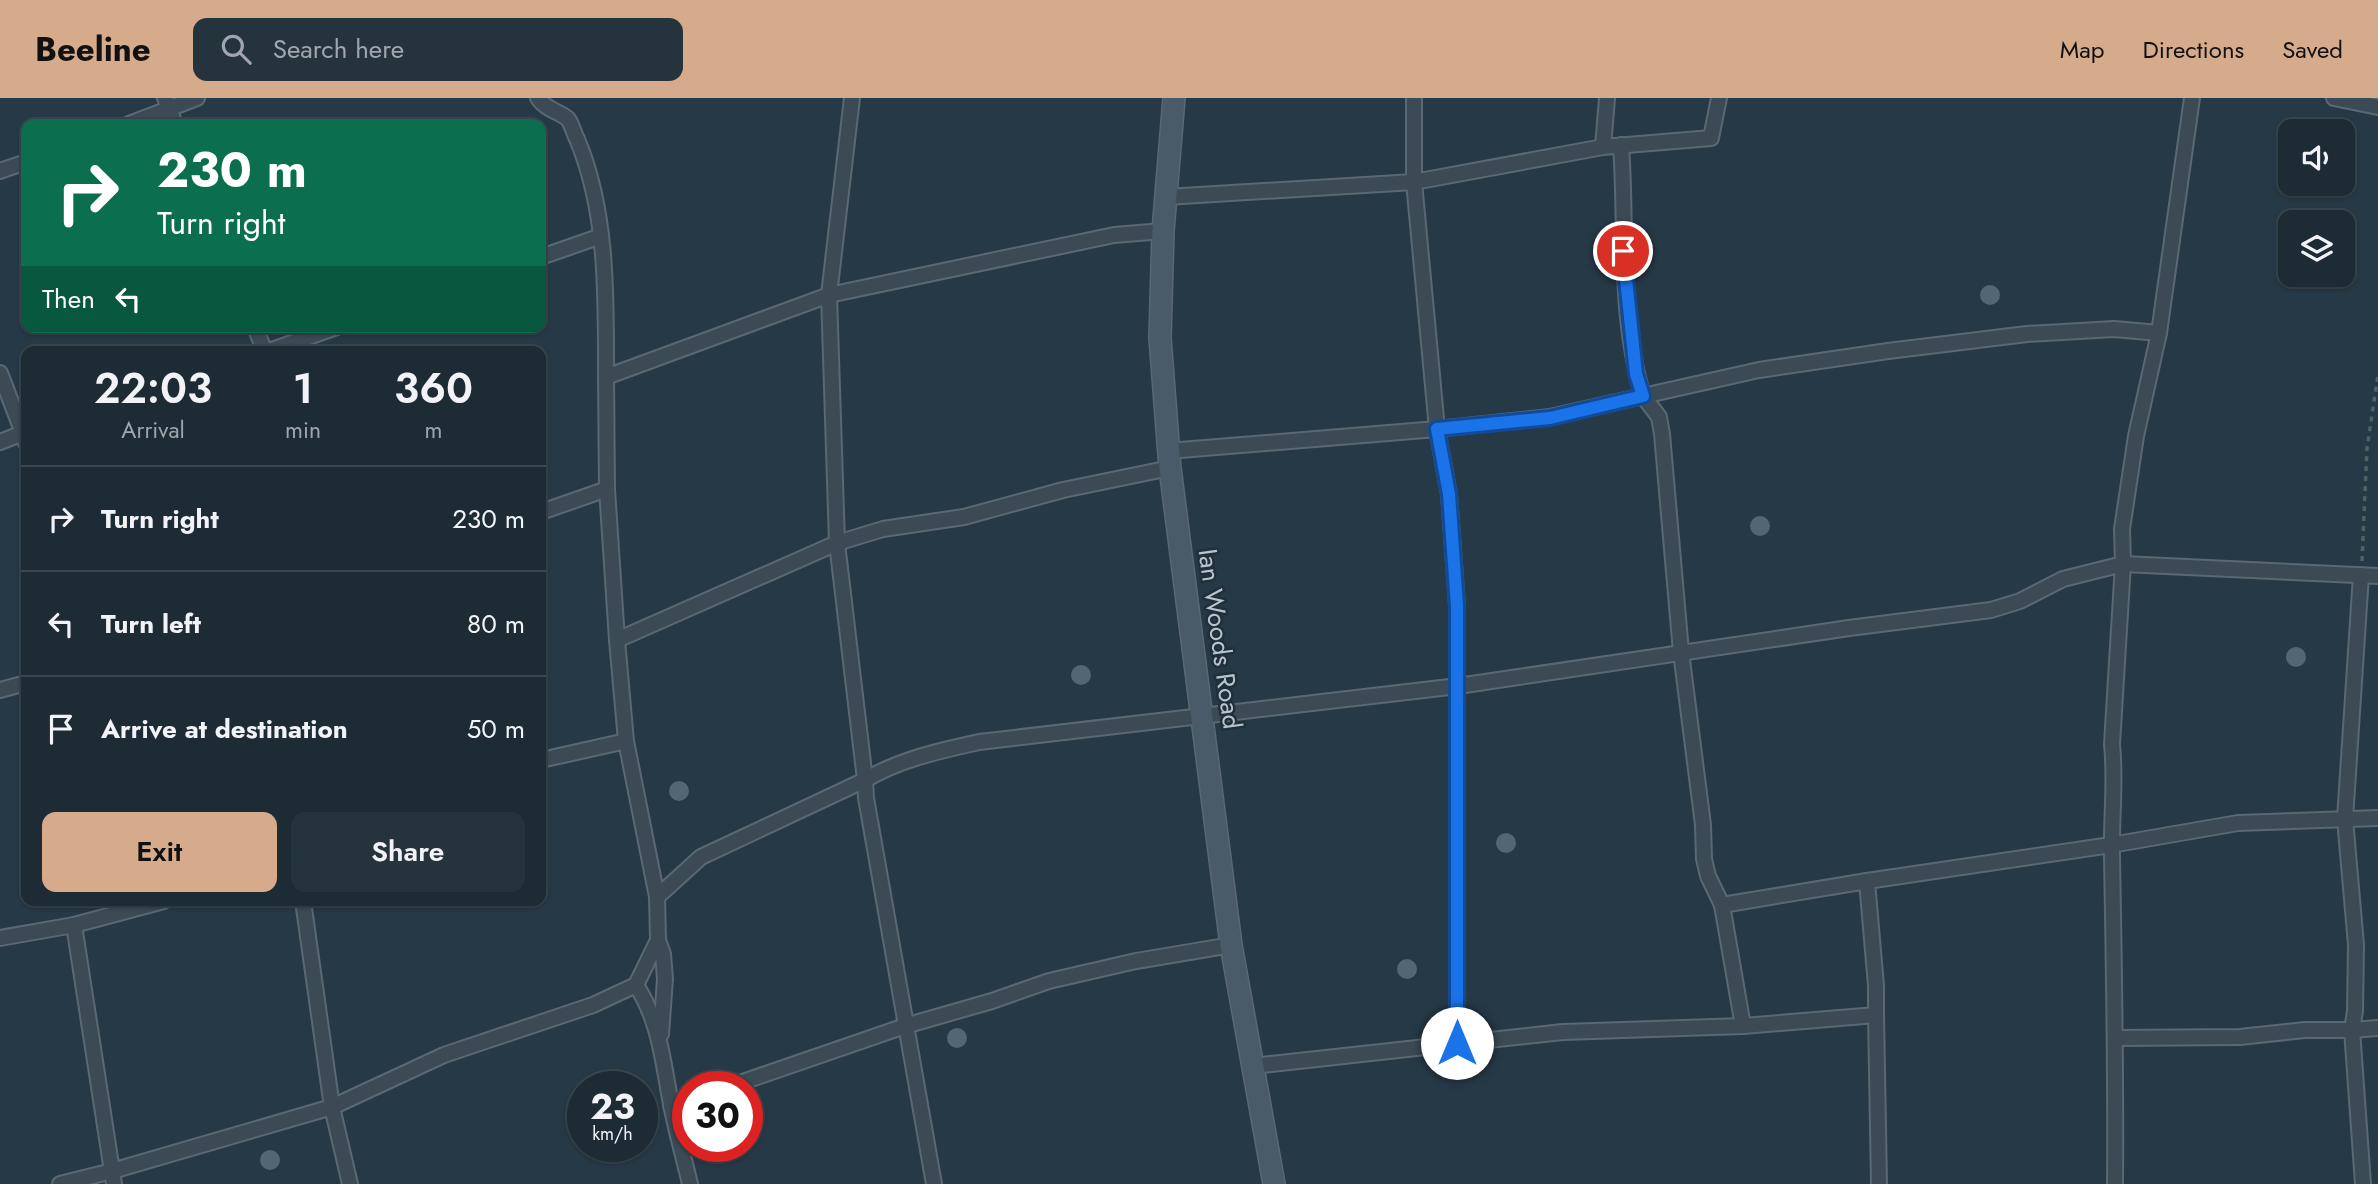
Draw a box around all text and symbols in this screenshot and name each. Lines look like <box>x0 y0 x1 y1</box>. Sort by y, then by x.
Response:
search box <box>193 18 683 81</box>
text: Beeline <box>35 26 151 73</box>
icon: search <box>217 30 255 68</box>
text: Search here <box>273 30 404 68</box>
text: Map <box>2060 32 2105 67</box>
text: Directions <box>2143 32 2244 67</box>
text: Saved <box>2282 32 2343 67</box>
map controls <box>2278 119 2355 287</box>
button: sound <box>2278 119 2355 196</box>
text: 230 m <box>157 135 307 205</box>
icon: right <box>42 147 133 238</box>
text: Turn right <box>157 200 286 246</box>
button: layers <box>2278 210 2355 287</box>
pin <box>1593 221 1653 281</box>
icon: arrive <box>1604 232 1642 270</box>
text: Then <box>42 280 95 318</box>
icon: left <box>109 280 147 318</box>
text: 22:03 <box>94 358 212 419</box>
text: 1 <box>293 358 313 419</box>
text: 360 <box>394 358 473 419</box>
text: Arrival <box>121 413 185 447</box>
text: min <box>285 413 321 447</box>
text: m <box>425 413 443 447</box>
icon: right <box>42 500 80 538</box>
text: Turn right <box>101 500 219 538</box>
text: 230 m <box>452 500 525 538</box>
street label: Ian Woods Road <box>1189 546 1251 732</box>
icon: left <box>42 605 80 643</box>
text: Turn left <box>101 605 201 643</box>
text: 80 m <box>467 605 525 643</box>
icon: arrive <box>42 710 80 748</box>
text: Arrive at destination <box>101 710 348 748</box>
text: 50 m <box>467 710 525 748</box>
button: Exit <box>42 812 277 892</box>
button: Share <box>291 812 525 892</box>
position arrow <box>1420 1006 1494 1080</box>
speed limit sign: 30 <box>672 1071 763 1162</box>
text: 23 <box>590 1082 635 1132</box>
text: km/h <box>592 1121 633 1147</box>

